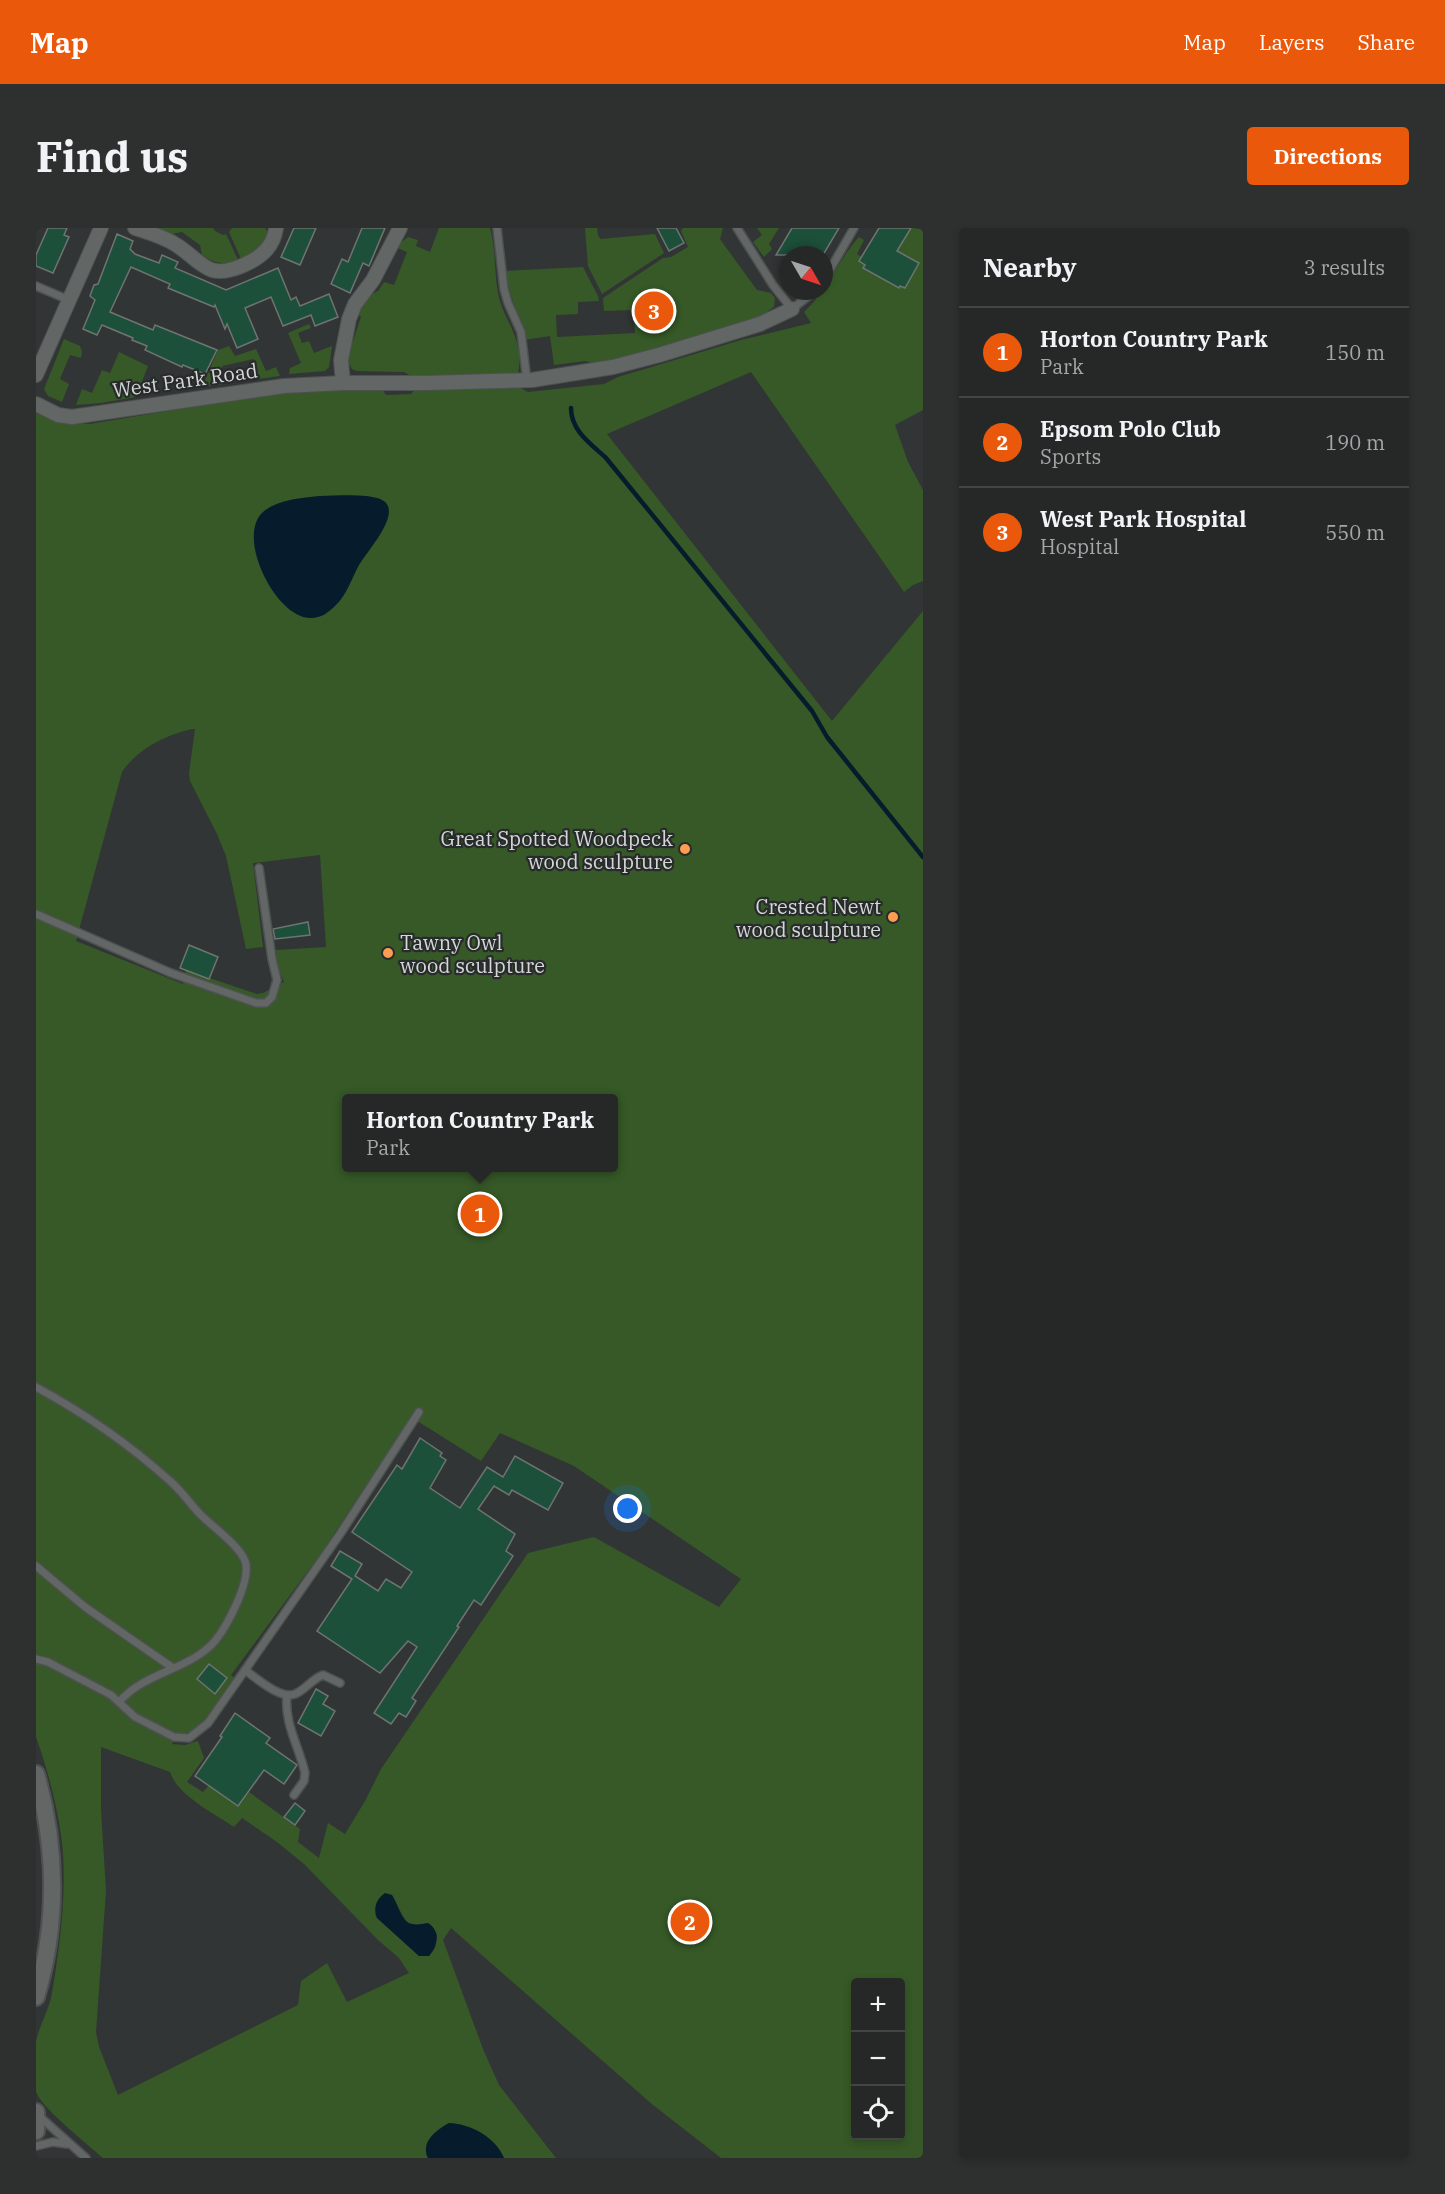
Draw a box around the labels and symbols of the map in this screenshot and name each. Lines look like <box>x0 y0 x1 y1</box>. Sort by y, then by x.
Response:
north arrow <box>779 246 833 300</box>
pin: 3 <box>634 288 674 334</box>
street label: West Park Road <box>111 356 259 404</box>
place label: Great Spotted Woodpeck wood sculpture <box>441 825 673 875</box>
marker: Great Spotted Woodpeck wood sculpture <box>678 842 692 856</box>
place label: Crested Newt wood sculpture <box>736 893 881 943</box>
marker: Crested Newt wood sculpture <box>886 910 900 924</box>
place label: Tawny Owl wood sculpture <box>400 929 545 979</box>
marker: Tawny Owl wood sculpture <box>381 946 395 960</box>
pin: 1 <box>460 1192 500 1236</box>
your location <box>613 1494 642 1523</box>
pin: 2 <box>670 1900 710 1944</box>

